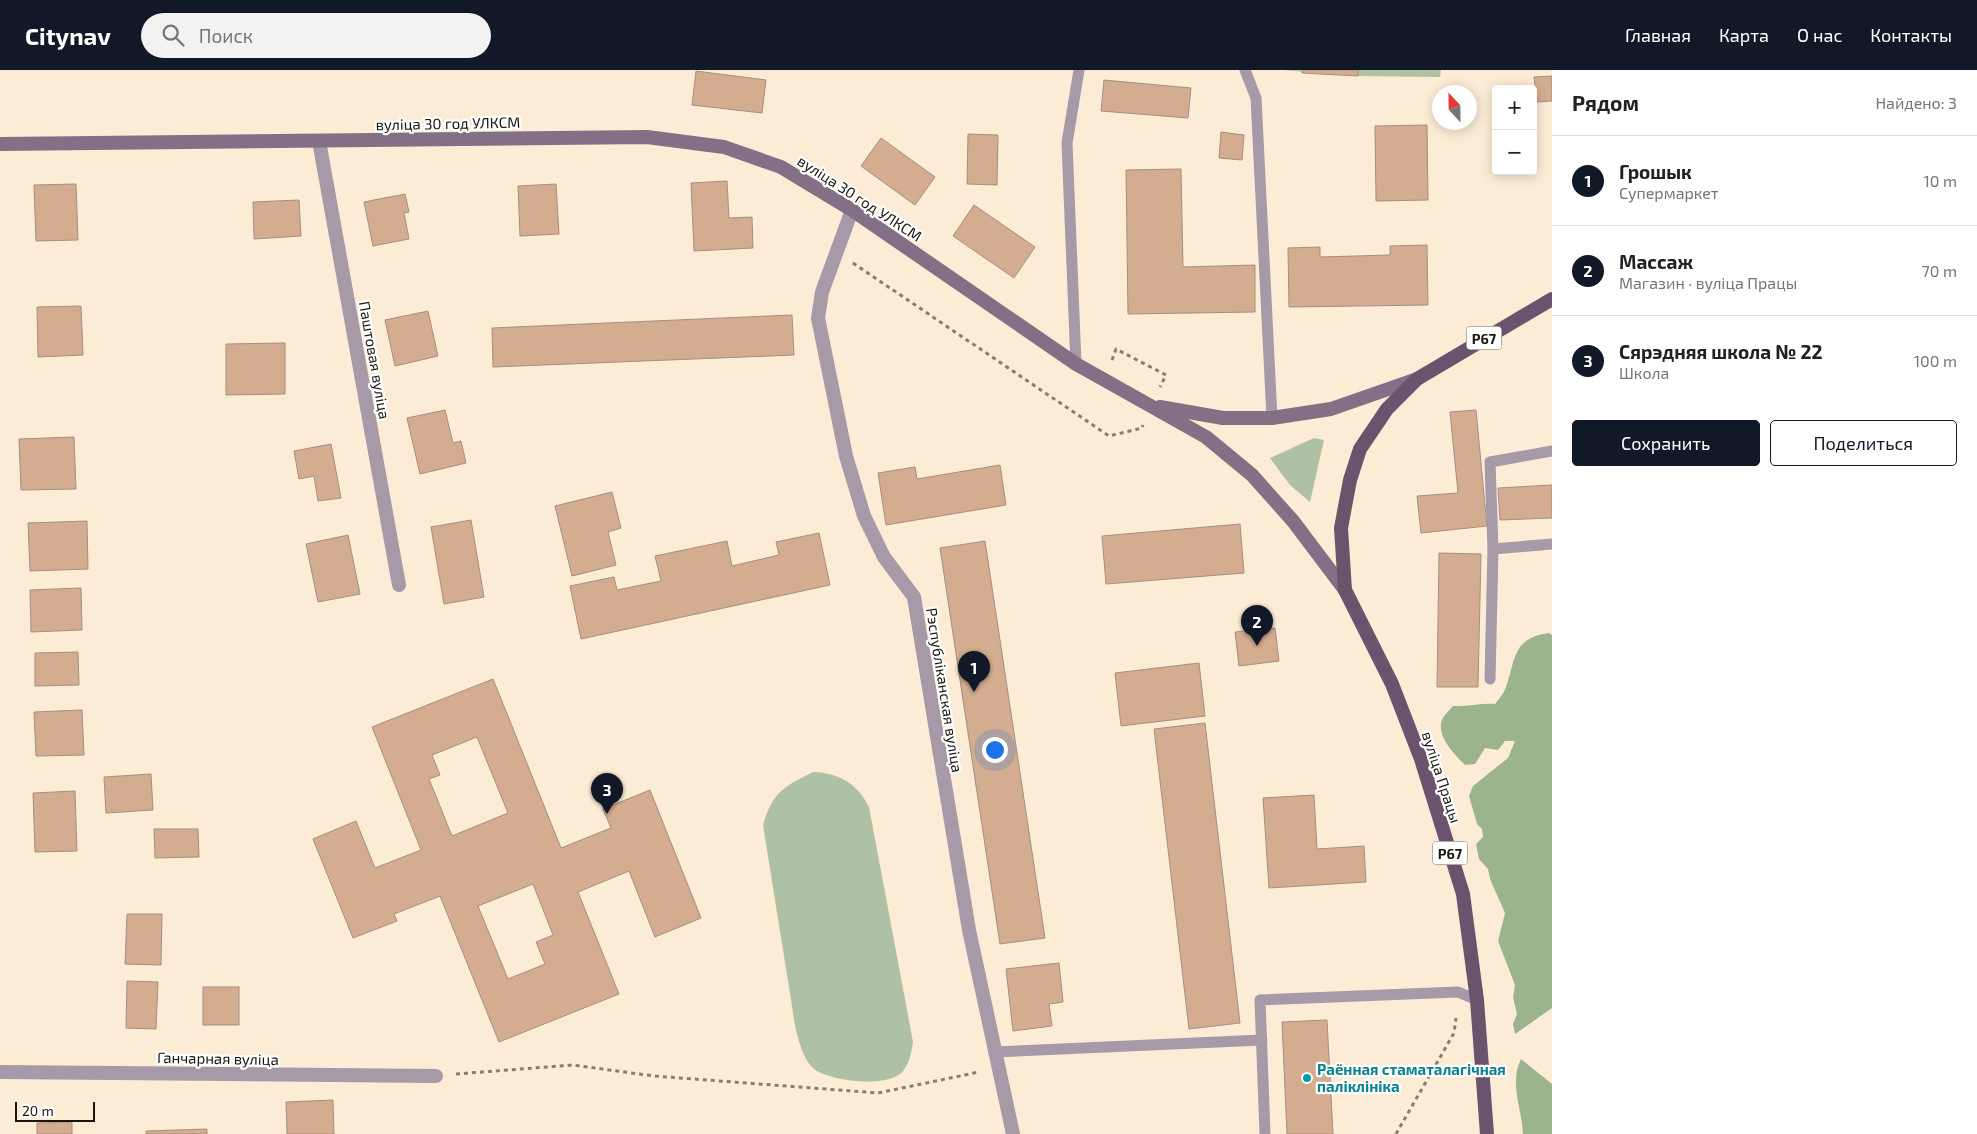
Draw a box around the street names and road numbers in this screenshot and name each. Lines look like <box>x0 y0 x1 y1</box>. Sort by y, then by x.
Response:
street label: вуліца 30 год УЛКСМ <box>376 113 520 134</box>
street label: вуліца 30 год УЛКСМ <box>794 151 926 246</box>
street label: Паштовая вуліца <box>355 300 394 421</box>
road number: Р67 <box>1466 326 1502 350</box>
street label: Рэспубліканская вуліца <box>922 606 967 774</box>
street label: вуліца Працы <box>1418 729 1465 825</box>
road number: Р67 <box>1432 841 1468 864</box>
street label: Ганчарная вуліца <box>157 1048 279 1069</box>

